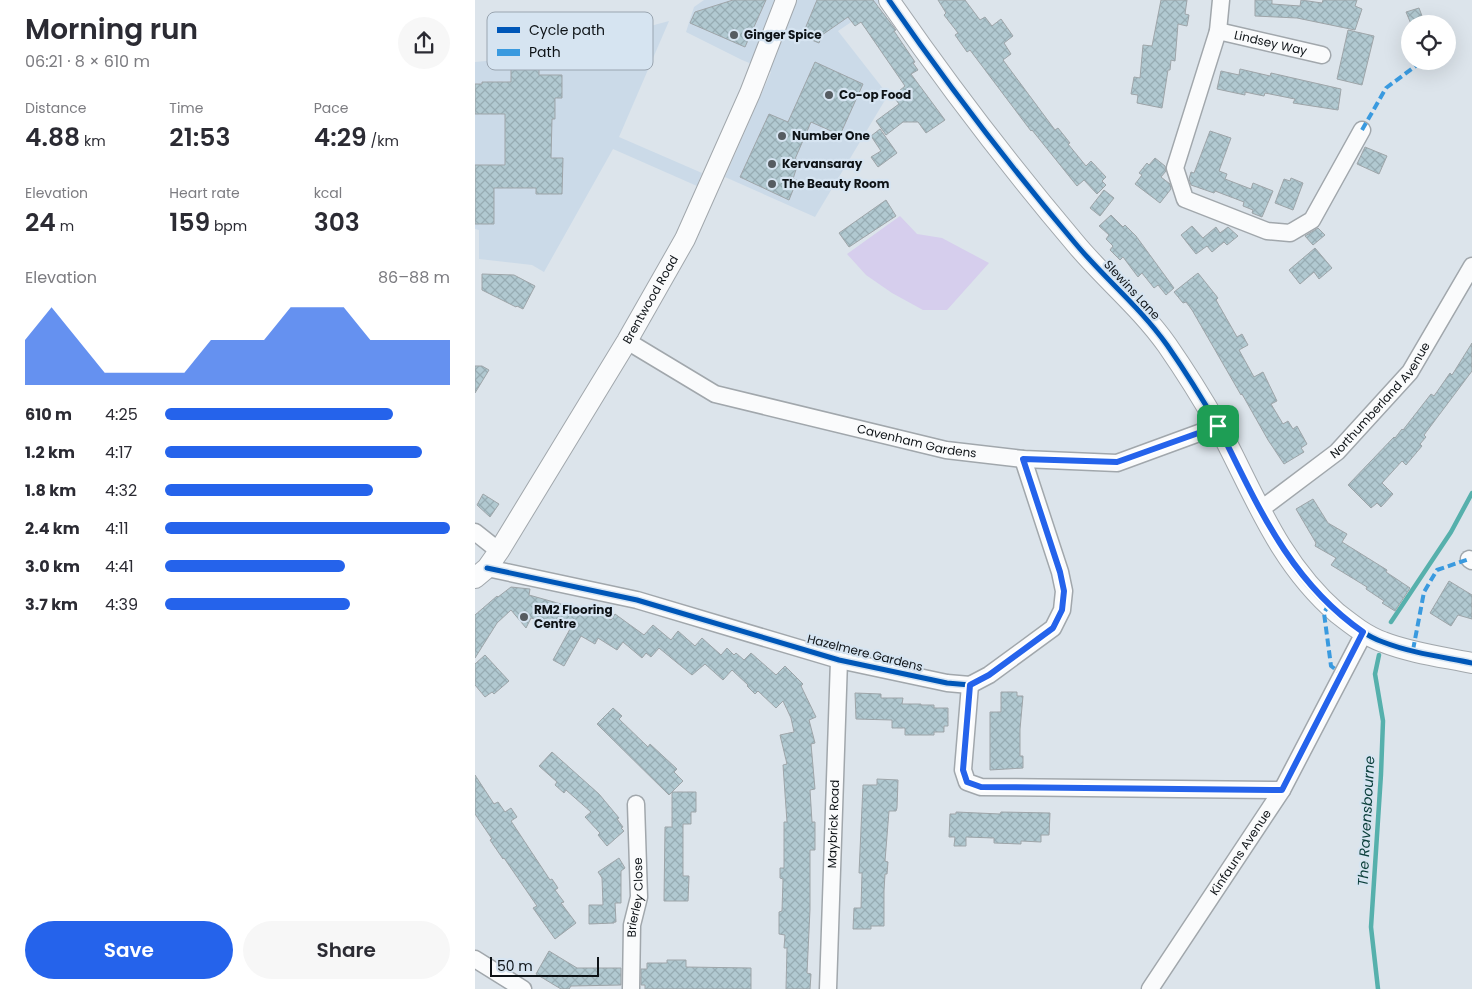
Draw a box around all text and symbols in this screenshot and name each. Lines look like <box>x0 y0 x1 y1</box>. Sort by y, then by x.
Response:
text: Morning run <box>25 10 198 49</box>
legend <box>487 12 653 70</box>
map controls <box>1401 15 1456 70</box>
button: locate <box>1401 15 1456 70</box>
button: share <box>398 17 450 69</box>
text: Cycle path <box>529 20 605 40</box>
place label: Ginger Spice <box>744 26 822 43</box>
street label: Lindsey Way <box>1233 26 1309 59</box>
marker: Ginger Spice <box>728 29 740 41</box>
text: Path <box>529 42 561 62</box>
text: 06:21 · 8 × 610 m <box>25 50 150 73</box>
place label: Co-op Food <box>839 86 911 103</box>
marker: Co-op Food <box>823 89 835 101</box>
text: Distance <box>25 98 86 118</box>
text: Time <box>169 98 203 118</box>
text: Pace <box>314 98 348 118</box>
text: 4.88 <box>25 120 80 155</box>
text: 21:53 <box>169 120 230 155</box>
text: 4:29 <box>314 120 367 155</box>
place label: Number One <box>792 127 871 144</box>
marker: Number One <box>776 130 788 142</box>
text: km <box>80 131 106 151</box>
text: /km <box>367 131 399 151</box>
place label: Kervansaray <box>782 155 863 172</box>
marker: Kervansaray <box>766 158 778 170</box>
place label: The Beauty Room <box>782 175 890 192</box>
marker: The Beauty Room <box>766 178 778 190</box>
text: Elevation <box>25 183 88 203</box>
text: Heart rate <box>169 183 240 203</box>
text: kcal <box>314 183 342 203</box>
text: 24 <box>25 205 56 240</box>
text: 159 <box>169 205 210 240</box>
text: 303 <box>314 205 360 240</box>
text: m <box>56 216 74 236</box>
text: bpm <box>210 216 247 236</box>
street label: Brentwood Road <box>618 252 682 347</box>
street label: Slewins Lane <box>1100 256 1164 323</box>
text: Elevation <box>25 266 97 289</box>
text: 86–88 m <box>378 266 450 289</box>
street label: Northumberland Avenue <box>1326 339 1434 462</box>
text: 610 m <box>25 403 72 426</box>
text: 4:25 <box>105 403 138 426</box>
pin <box>1197 405 1239 447</box>
icon: arrive <box>1204 412 1232 440</box>
street label: Cavenham Gardens <box>855 420 977 462</box>
text: 1.2 km <box>25 441 75 464</box>
text: 4:17 <box>105 441 132 464</box>
text: 1.8 km <box>25 479 76 502</box>
text: 4:32 <box>105 479 137 502</box>
text: 2.4 km <box>25 517 80 540</box>
text: 4:11 <box>105 517 129 540</box>
text: 3.0 km <box>25 555 80 578</box>
text: 4:41 <box>105 555 134 578</box>
text: 3.7 km <box>25 593 78 616</box>
text: 4:39 <box>105 593 138 616</box>
place label: RM2 Flooring Centre <box>534 601 613 632</box>
marker: RM2 Flooring Centre <box>518 611 530 623</box>
street label: Hazelmere Gardens <box>806 630 925 675</box>
water label: The Ravensbourne <box>1353 755 1379 887</box>
street label: Maybrick Road <box>823 779 843 869</box>
street label: Kinfauns Avenue <box>1206 806 1275 898</box>
street label: Brierley Close <box>623 857 647 938</box>
button: Save <box>25 921 233 979</box>
button: Share <box>243 921 450 979</box>
scale bar <box>490 954 599 977</box>
text: 50 m <box>497 956 533 976</box>

